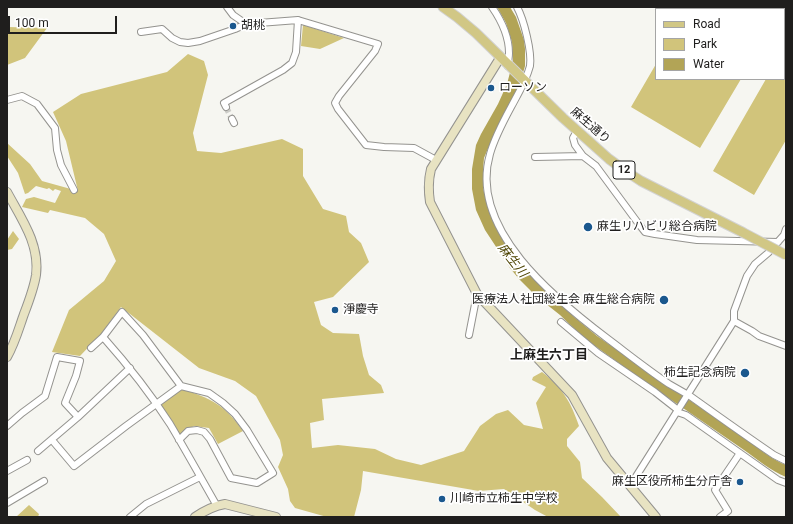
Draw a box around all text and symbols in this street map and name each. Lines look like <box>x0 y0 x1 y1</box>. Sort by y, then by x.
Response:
scale bar <box>10 8 119 34</box>
legend <box>655 8 785 80</box>
text: 100 m <box>15 16 49 30</box>
text: Road <box>693 17 721 31</box>
place label: 胡桃 <box>241 19 265 33</box>
marker: 胡桃 <box>228 21 238 31</box>
text: Park <box>693 37 717 51</box>
text: Water <box>693 57 724 71</box>
place label: ローソン <box>499 81 547 95</box>
marker: ローソン <box>486 83 496 93</box>
street label: 麻生通り <box>567 105 613 147</box>
road number: 12 <box>613 161 635 179</box>
place label: 麻生リハビリ総合病院 <box>597 220 717 234</box>
marker: 麻生リハビリ総合病院 <box>582 221 594 233</box>
water label: 麻生川 <box>494 241 530 281</box>
place label: 医療法人社団総生会 麻生総合病院 <box>472 293 655 307</box>
marker: 医療法人社団総生会 麻生総合病院 <box>658 294 670 306</box>
place label: 淨慶寺 <box>343 303 379 317</box>
marker: 淨慶寺 <box>330 305 340 315</box>
district label: 上麻生六丁目 <box>510 348 588 364</box>
place label: 柿生記念病院 <box>664 366 736 380</box>
marker: 柿生記念病院 <box>739 367 751 379</box>
place label: 麻生区役所柿生分庁舎 <box>612 475 732 489</box>
marker: 麻生区役所柿生分庁舎 <box>735 477 745 487</box>
place label: 川崎市立柿生中学校 <box>450 492 558 506</box>
marker: 川崎市立柿生中学校 <box>437 494 447 504</box>

